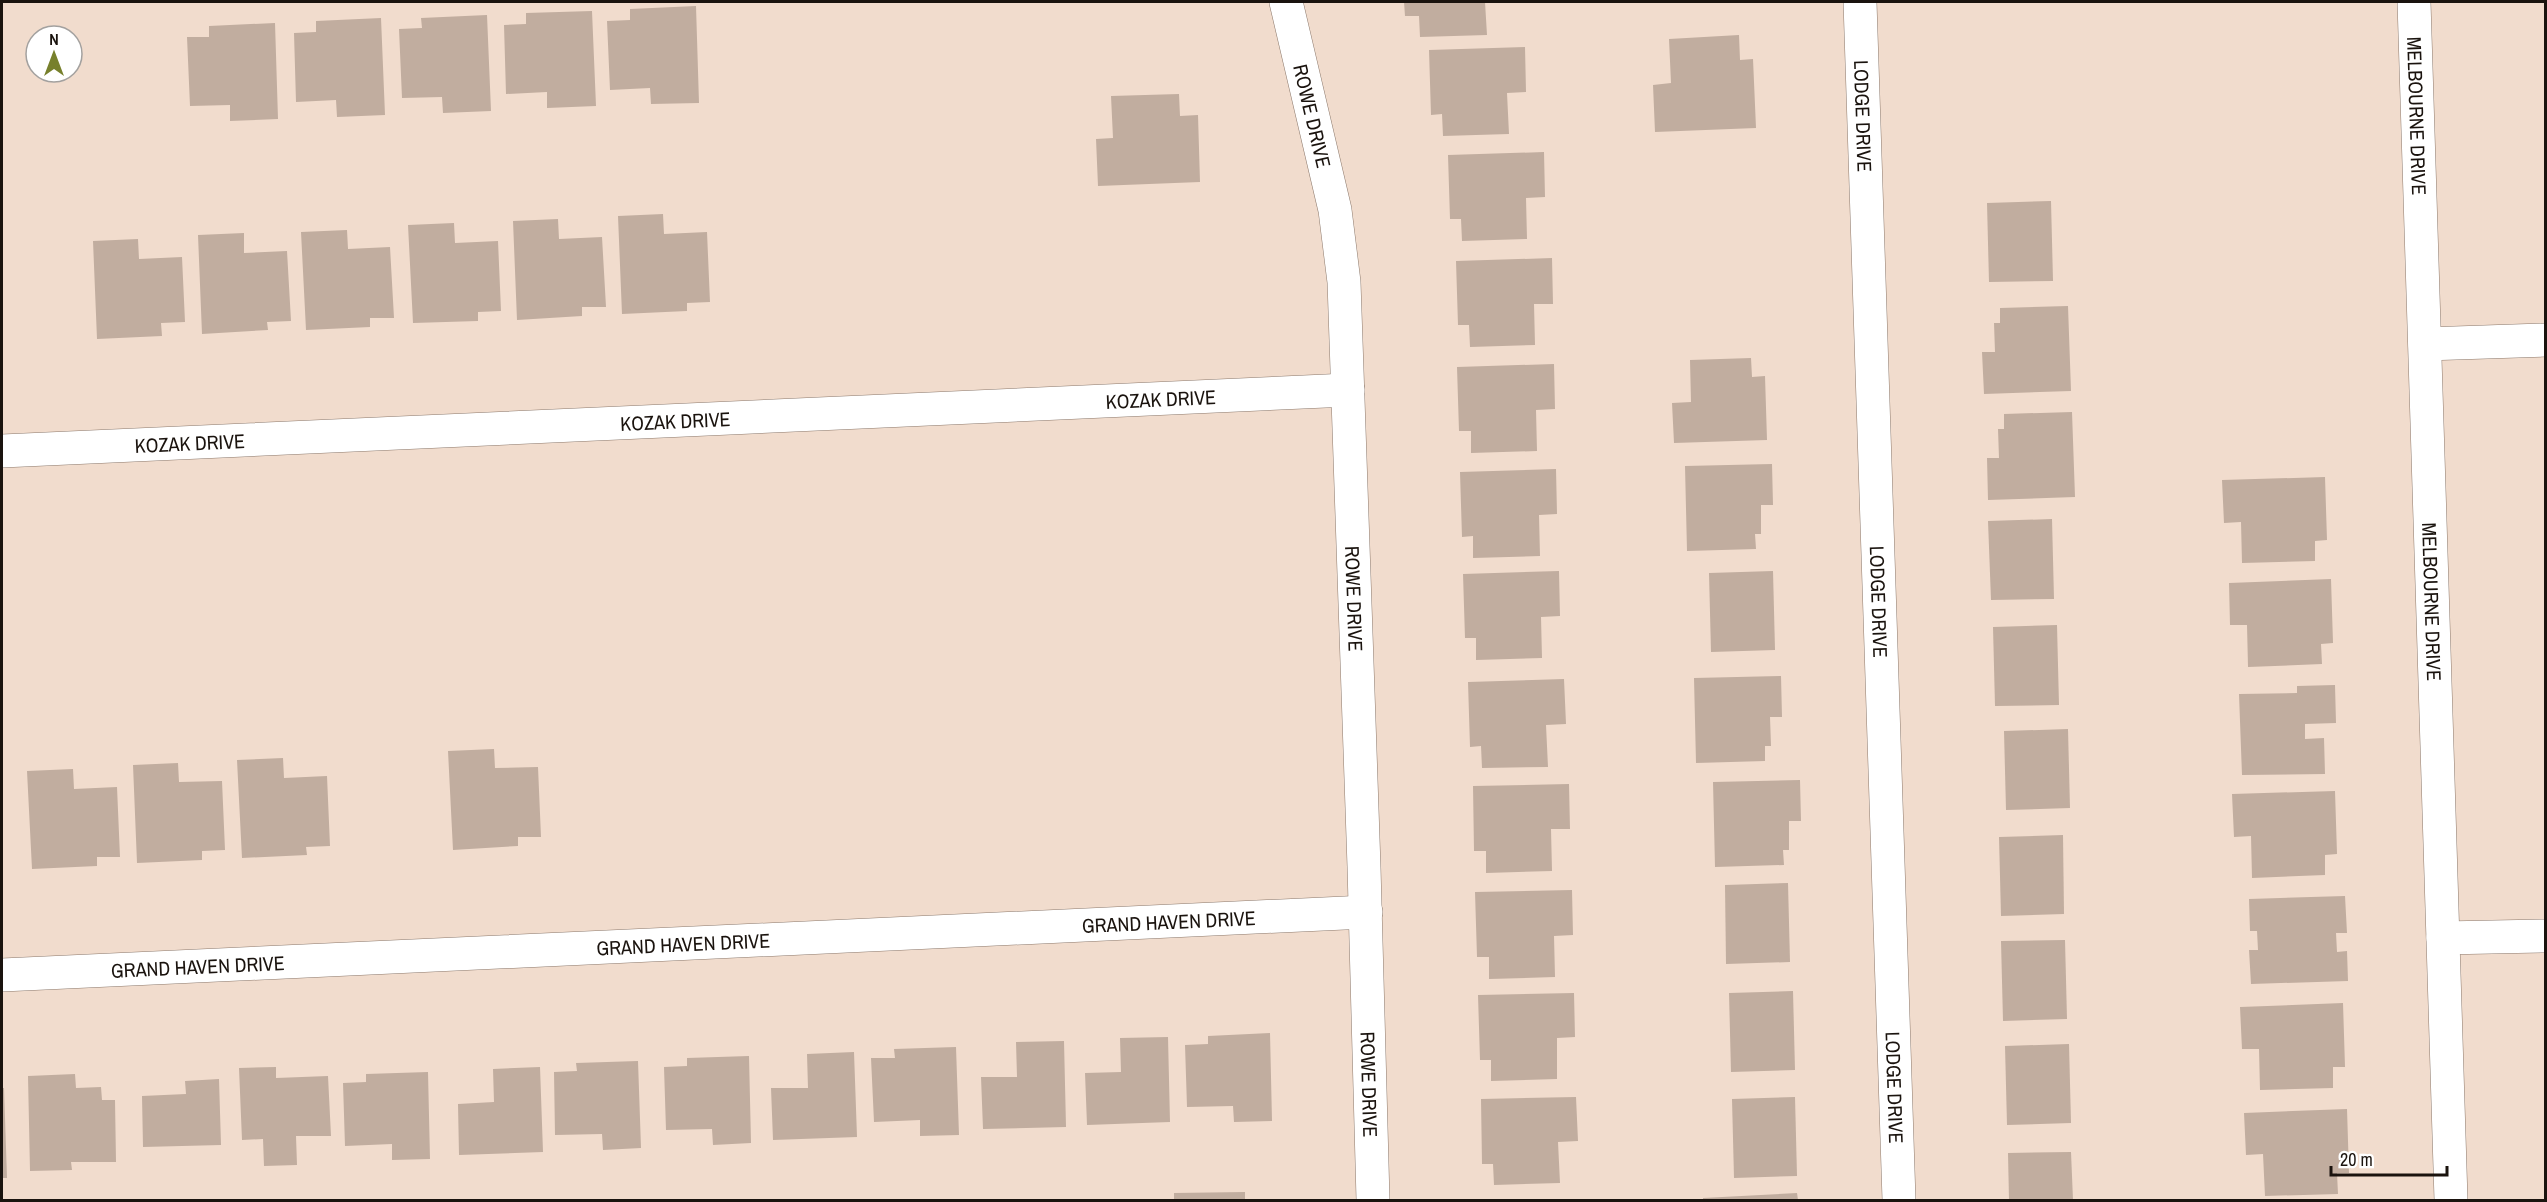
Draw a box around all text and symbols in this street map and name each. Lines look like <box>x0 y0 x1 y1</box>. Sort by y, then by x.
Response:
north arrow <box>24 24 84 84</box>
text: N <box>49 28 59 50</box>
street label: MELBOURNE DRIVE <box>2402 36 2433 196</box>
street label: LODGE DRIVE <box>1848 59 1879 172</box>
street label: ROWE DRIVE <box>1288 61 1338 170</box>
street label: KOZAK DRIVE <box>1105 382 1217 414</box>
street label: KOZAK DRIVE <box>620 405 731 436</box>
street label: KOZAK DRIVE <box>134 427 246 458</box>
street label: MELBOURNE DRIVE <box>2417 522 2448 681</box>
street label: ROWE DRIVE <box>1340 545 1370 652</box>
street label: LODGE DRIVE <box>1864 545 1895 658</box>
street label: GRAND HAVEN DRIVE <box>1081 904 1256 939</box>
street label: GRAND HAVEN DRIVE <box>596 926 771 961</box>
street label: GRAND HAVEN DRIVE <box>110 948 285 983</box>
street label: ROWE DRIVE <box>1355 1031 1385 1138</box>
street label: LODGE DRIVE <box>1880 1031 1911 1144</box>
scale bar <box>2331 1139 2446 1177</box>
text: 20 m <box>2340 1147 2373 1172</box>

